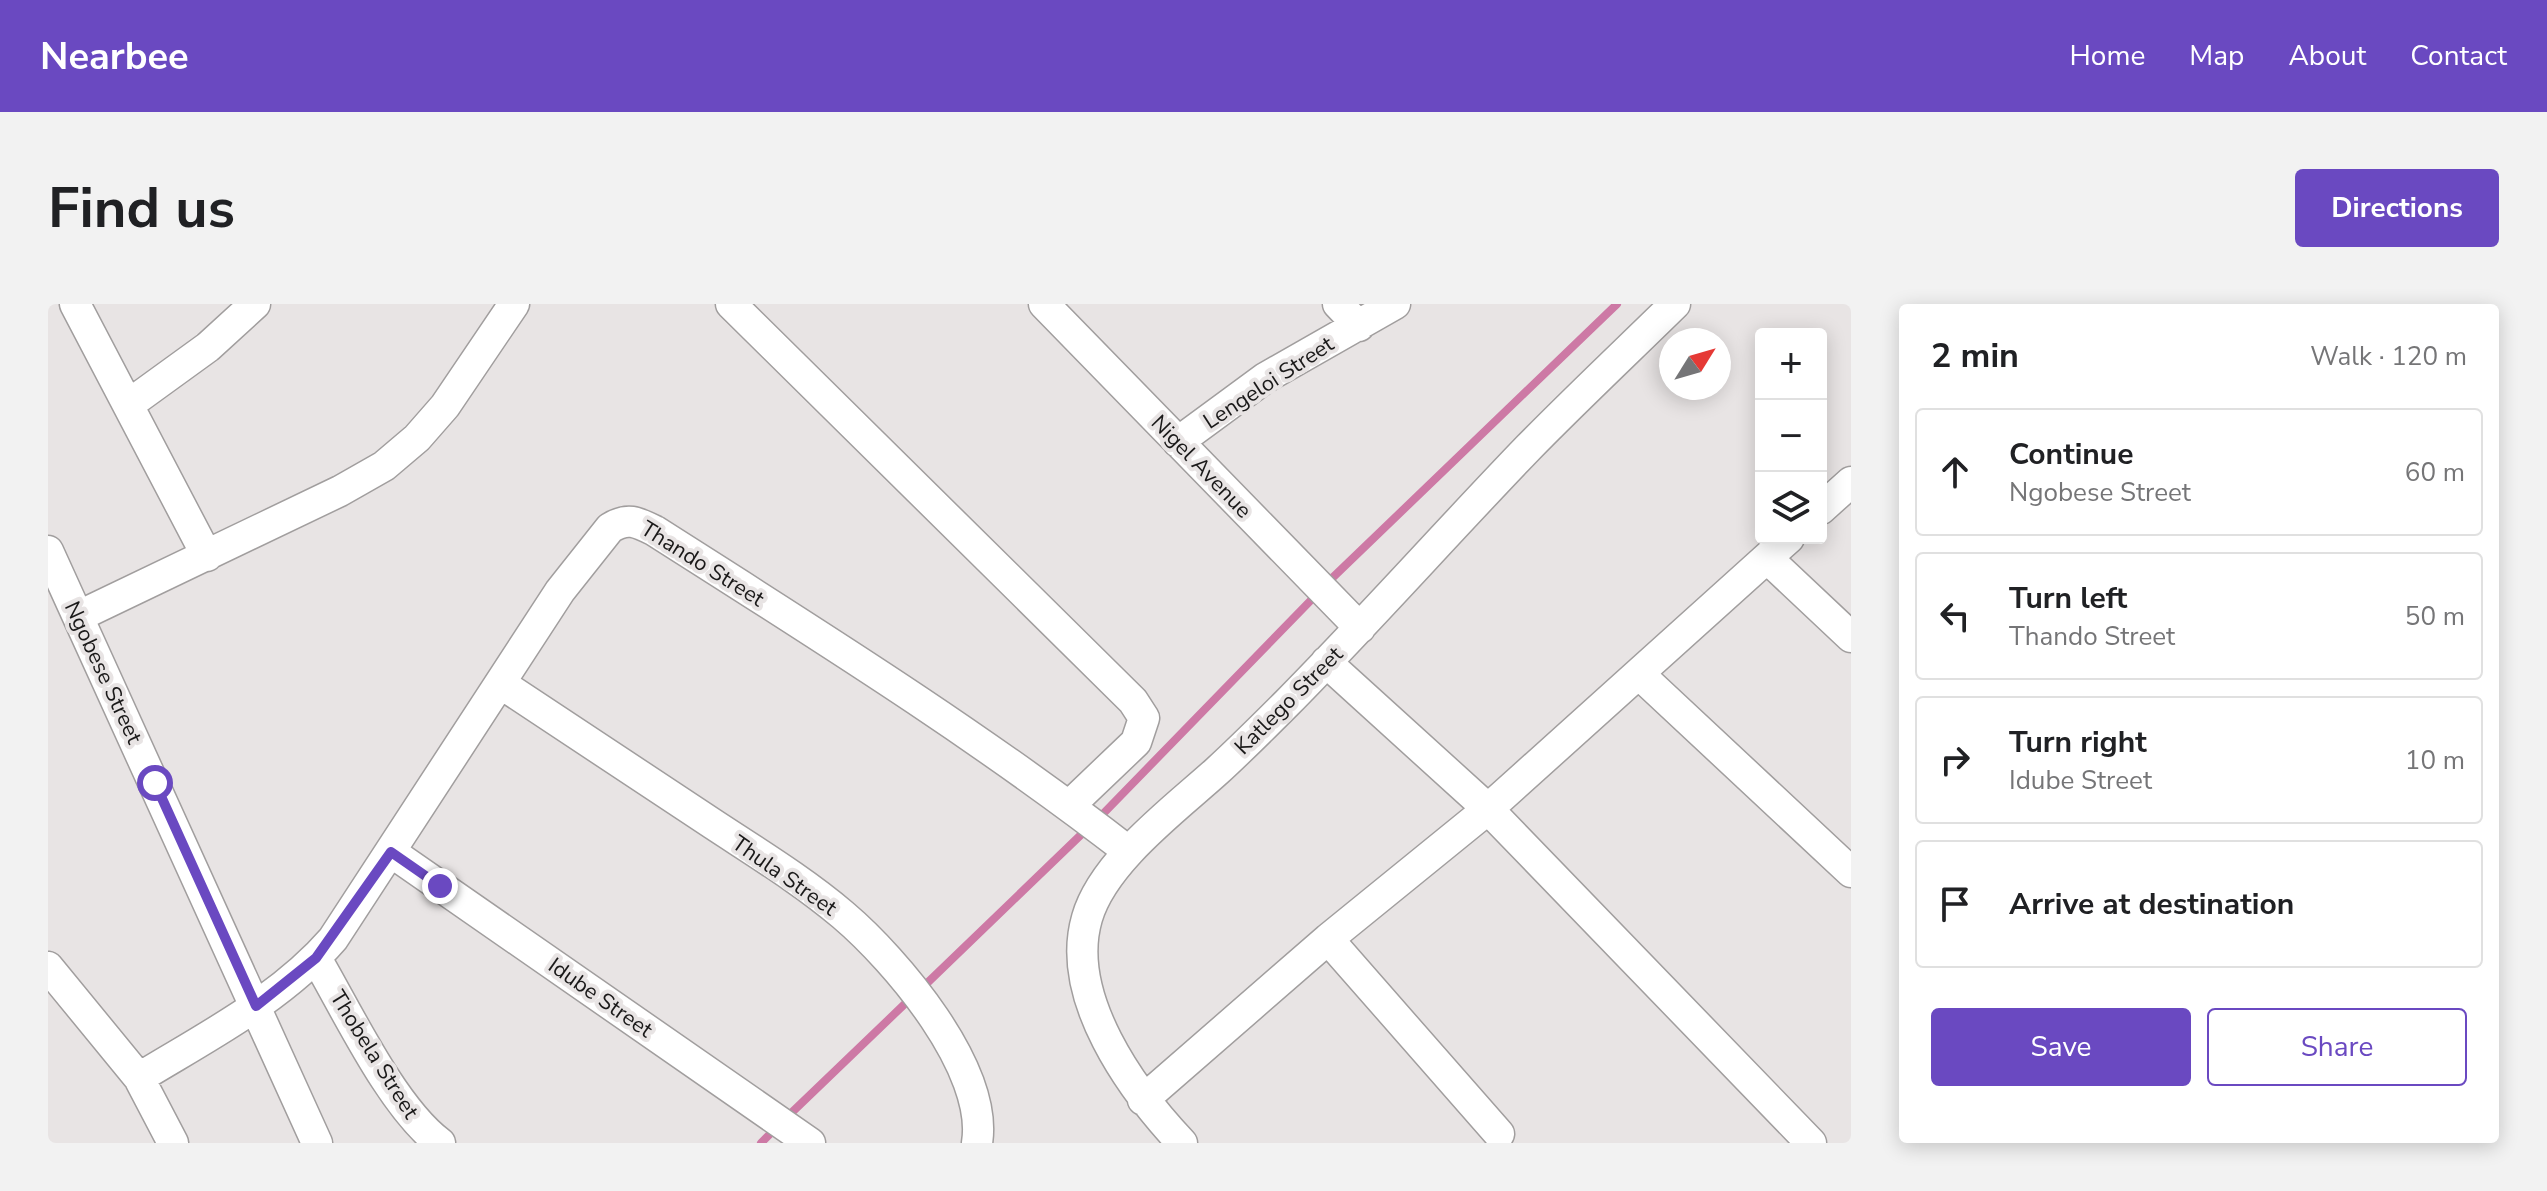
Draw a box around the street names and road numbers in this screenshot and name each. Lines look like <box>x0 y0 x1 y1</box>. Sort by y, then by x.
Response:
street label: Lengeloi Street <box>1197 329 1340 436</box>
street label: Nigel Avenue <box>1144 408 1258 525</box>
street label: Thando Street <box>635 514 770 614</box>
street label: Ngobese Street <box>57 596 149 749</box>
street label: Katlego Street <box>1228 640 1350 762</box>
street label: Thula Street <box>726 829 843 923</box>
street label: Idube Street <box>542 951 659 1045</box>
street label: Thobela Street <box>323 985 426 1125</box>

